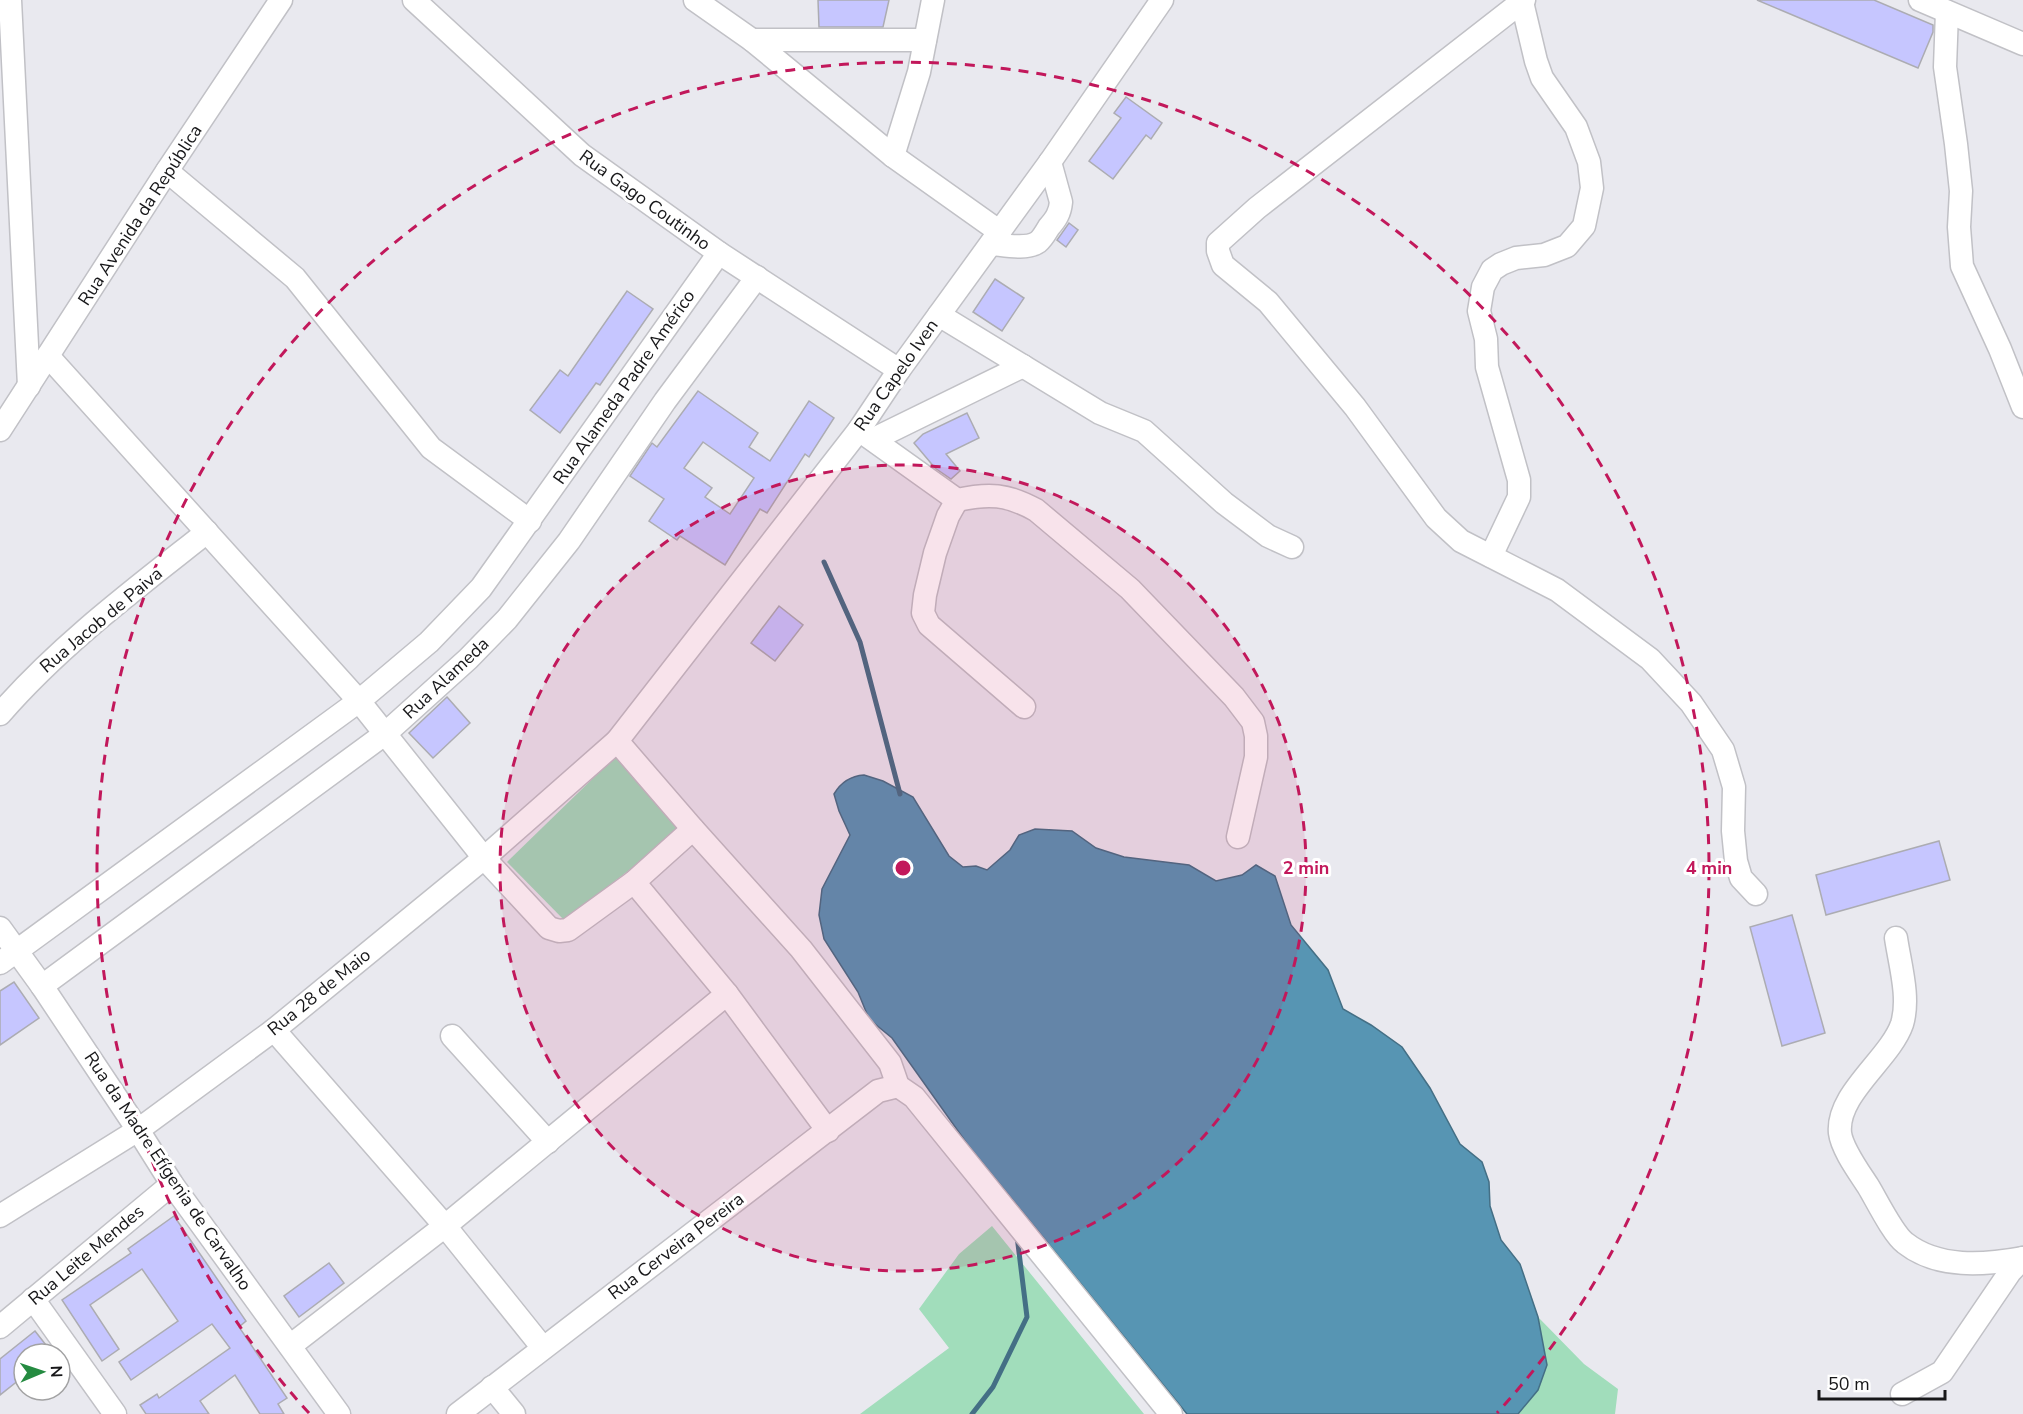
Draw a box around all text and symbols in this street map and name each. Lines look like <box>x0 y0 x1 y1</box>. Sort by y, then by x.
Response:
street label: Rua Avenida da República <box>72 120 208 310</box>
street label: Rua Gago Coutinho <box>575 144 715 256</box>
street label: Rua Alameda Padre Américo <box>548 285 700 489</box>
street label: Rua Capelo Iven <box>849 314 943 436</box>
street label: Rua Jacob de Paiva <box>35 562 167 678</box>
street label: Rua Alameda <box>398 632 494 724</box>
text: 2 min <box>1283 856 1329 880</box>
text: 4 min <box>1686 856 1732 880</box>
centre of rings <box>893 858 913 878</box>
street label: Rua 28 de Maio <box>262 943 376 1041</box>
street label: Rua da Madre Efígenia de Carvalho <box>79 1047 257 1295</box>
street label: Rua Cerveira Pereira <box>603 1187 749 1305</box>
street label: Rua Leite Mendes <box>23 1200 149 1310</box>
north arrow <box>12 1342 72 1402</box>
scale bar <box>1819 1363 1945 1401</box>
text: N <box>45 1365 67 1378</box>
text: 50 m <box>1828 1372 1870 1396</box>

